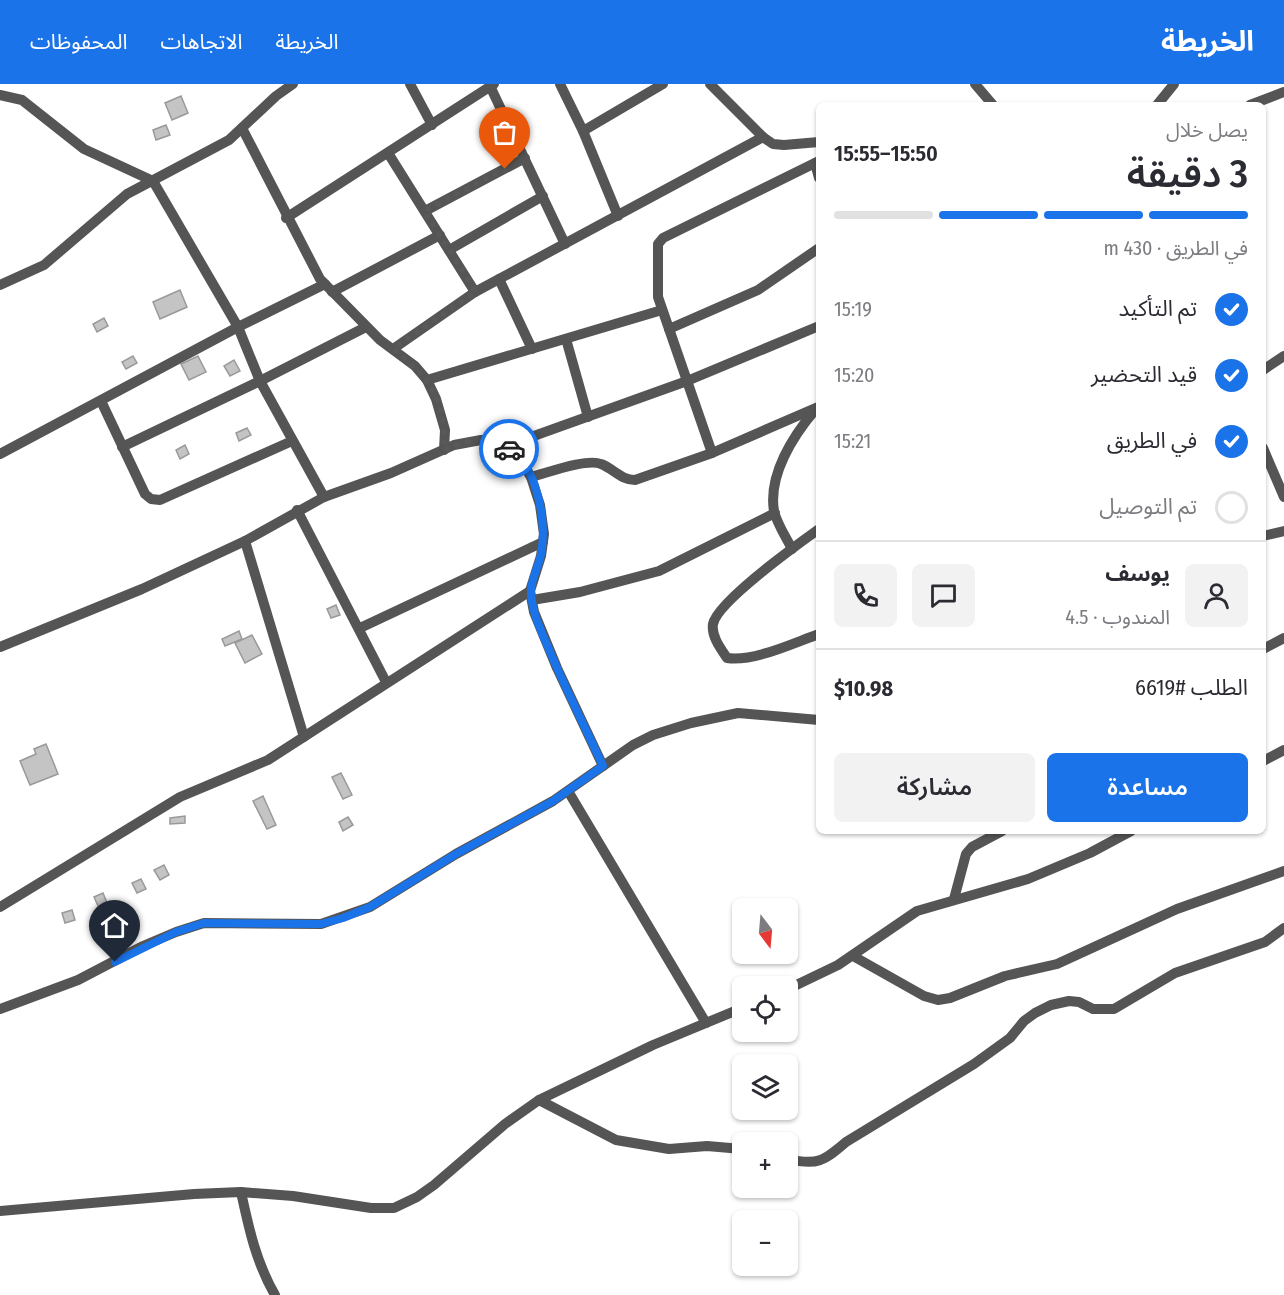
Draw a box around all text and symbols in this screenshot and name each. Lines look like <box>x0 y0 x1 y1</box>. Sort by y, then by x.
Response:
text: الخريطة <box>1161 25 1254 58</box>
text: المحفوظات <box>30 29 127 55</box>
text: الاتجاهات <box>160 29 242 55</box>
text: الخريطة <box>275 29 338 55</box>
pin <box>479 107 530 169</box>
icon: bag <box>488 116 521 149</box>
text: يصل خلال <box>1166 118 1248 142</box>
text: 15:50–15:55 <box>834 140 938 167</box>
text: 3 دقيقة <box>1127 151 1248 197</box>
text: في الطريق · 430 m <box>1103 236 1248 260</box>
icon: check <box>1215 293 1248 326</box>
text: تم التأكيد <box>1118 295 1197 322</box>
text: 15:19 <box>834 297 872 321</box>
icon: check <box>1215 359 1248 392</box>
text: قيد التحضير <box>1091 361 1197 388</box>
text: 15:20 <box>834 363 874 387</box>
courier <box>479 419 539 479</box>
icon: check <box>1215 425 1248 458</box>
text: في الطريق <box>1107 427 1197 454</box>
text: 15:21 <box>834 429 871 453</box>
icon: car <box>493 433 526 466</box>
text: تم التوصيل <box>1099 493 1197 520</box>
text: يوسف <box>1105 560 1170 587</box>
button: phone <box>834 564 897 627</box>
button: chat <box>912 564 975 627</box>
button: person <box>1185 564 1248 627</box>
text: المندوب · 4.5 <box>1065 605 1170 629</box>
text: الطلب #6619 <box>1135 674 1248 701</box>
text: $10.98 <box>834 675 893 702</box>
button: مشاركة <box>834 753 1035 822</box>
button: مساعدة <box>1047 753 1248 822</box>
north arrow <box>732 898 798 964</box>
map controls <box>732 898 798 1276</box>
pin <box>89 900 140 962</box>
icon: home <box>98 909 131 942</box>
button: locate <box>732 976 798 1042</box>
button: layers <box>732 1054 798 1120</box>
button: + <box>732 1132 798 1198</box>
button: − <box>732 1210 798 1276</box>

